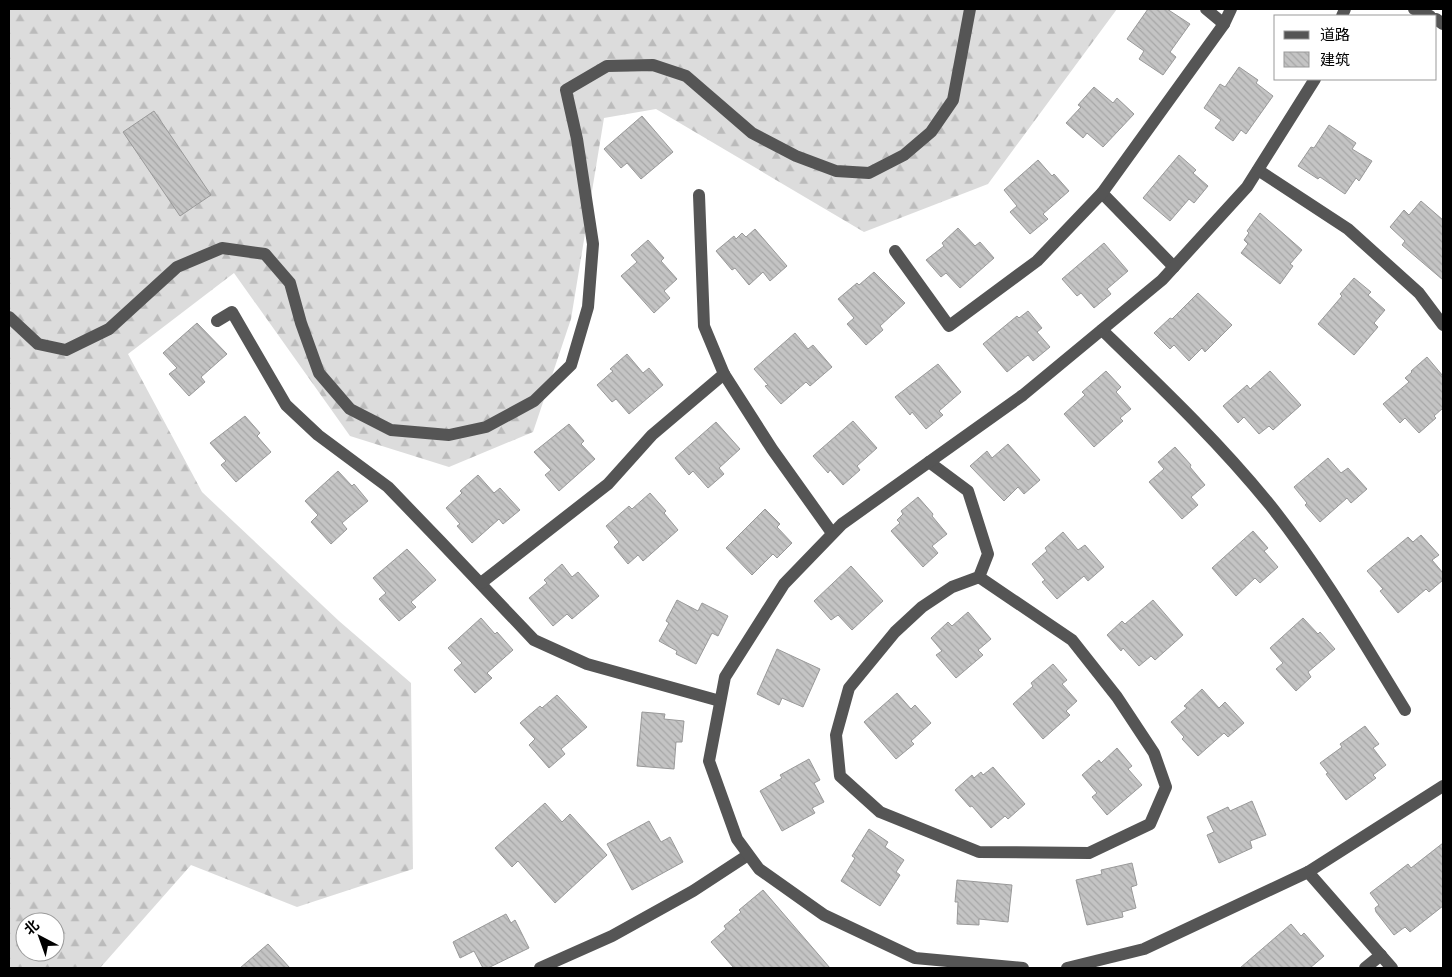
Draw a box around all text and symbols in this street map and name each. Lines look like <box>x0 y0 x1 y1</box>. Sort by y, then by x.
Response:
legend <box>1274 15 1437 80</box>
text: 道路 <box>1320 26 1350 44</box>
text: 建筑 <box>1320 51 1350 69</box>
north arrow <box>15 912 65 962</box>
text: 北 <box>20 916 43 939</box>

